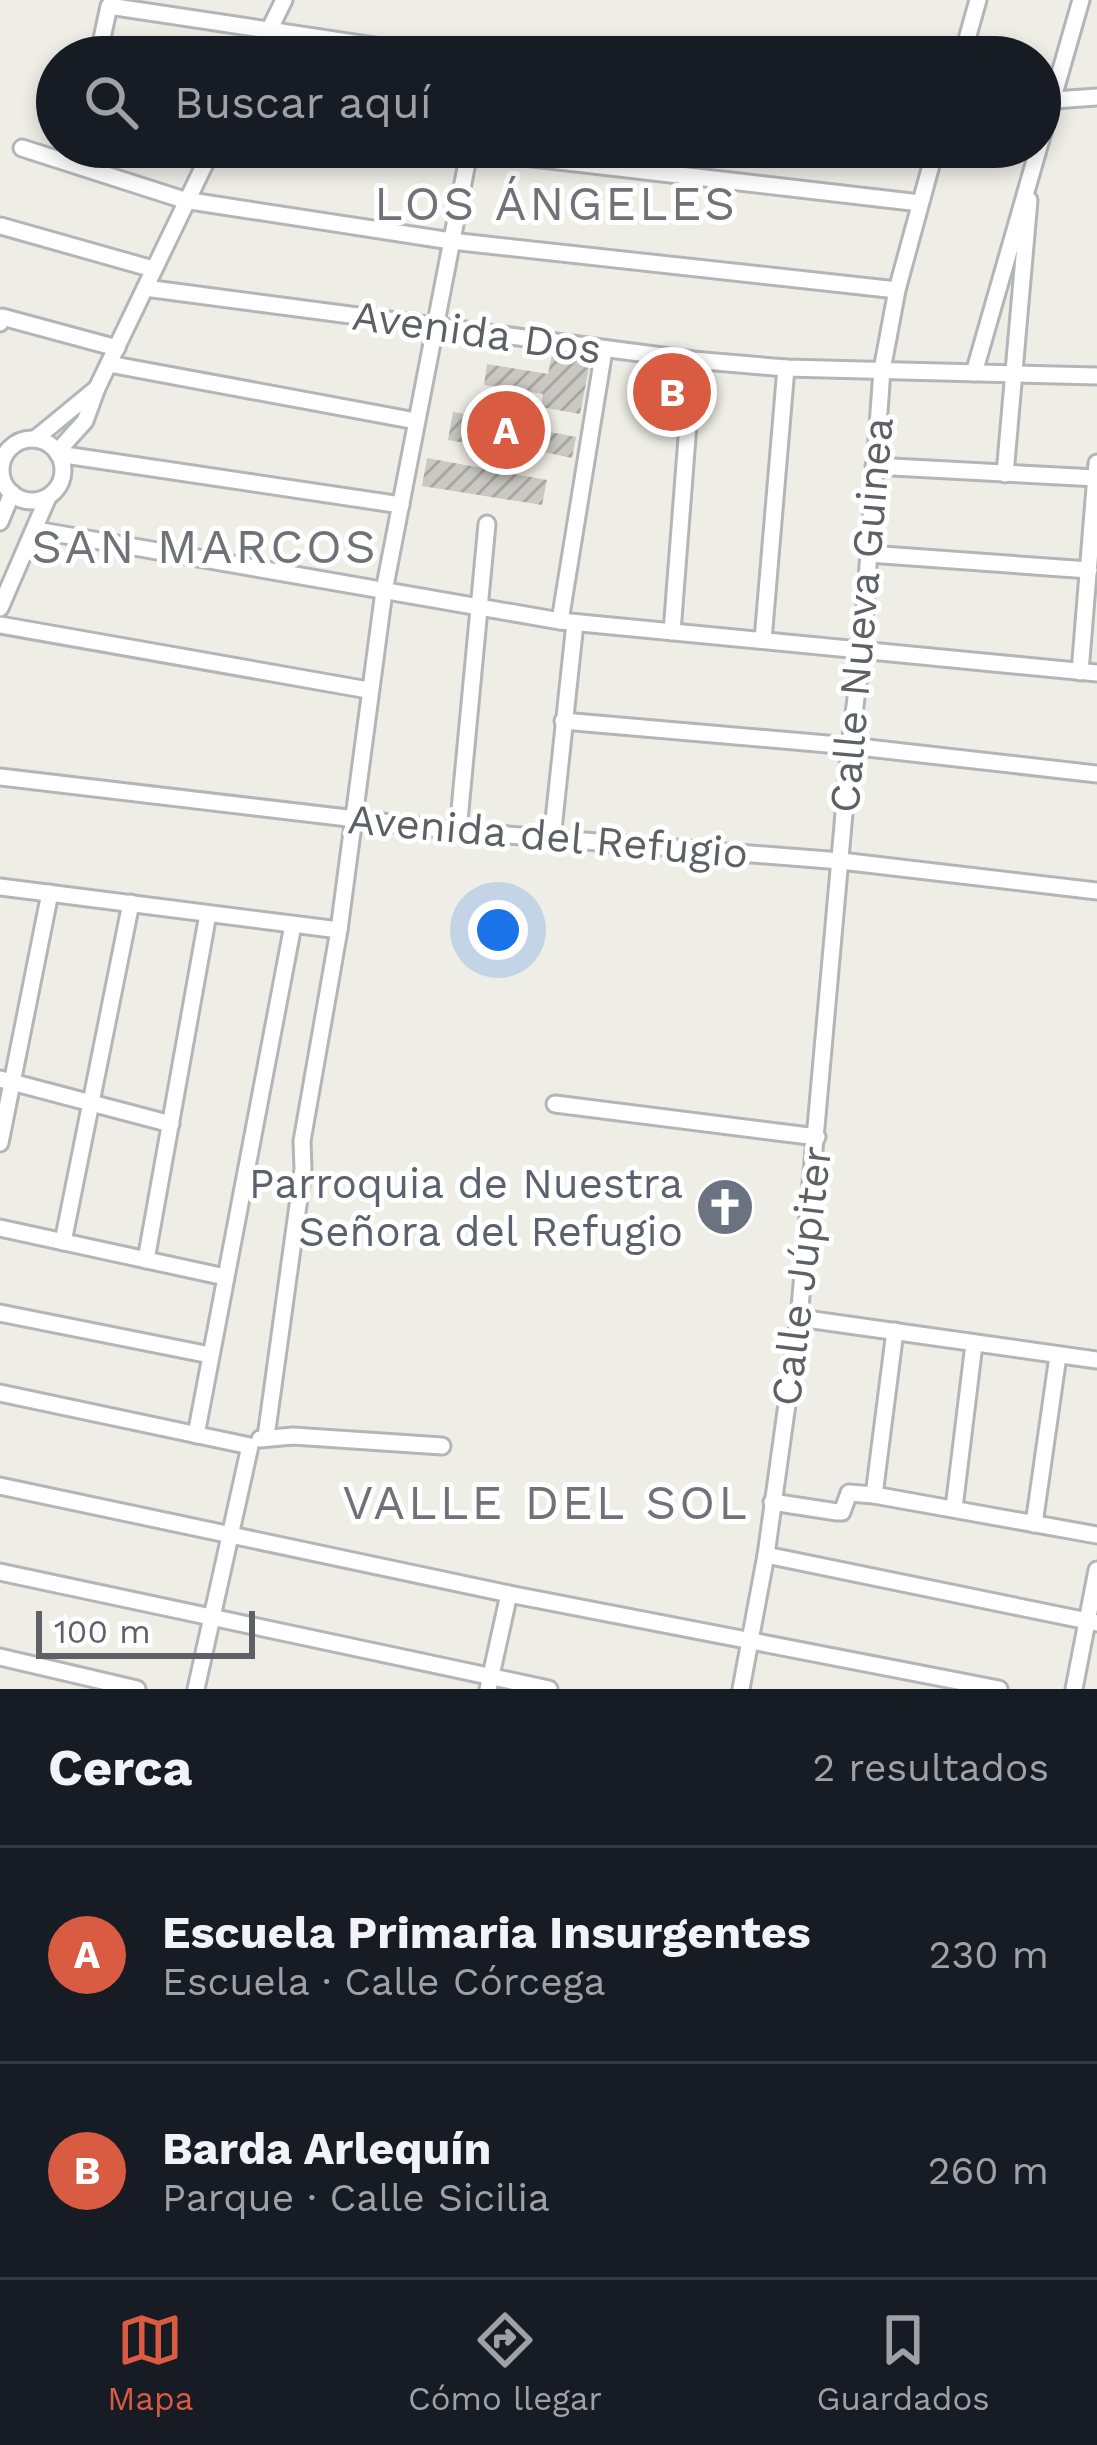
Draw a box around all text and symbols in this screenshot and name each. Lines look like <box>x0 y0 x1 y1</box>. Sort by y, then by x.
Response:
search box <box>36 36 1061 168</box>
icon: search <box>78 69 144 135</box>
text: Buscar aquí <box>174 76 432 129</box>
district label: LOS ÁNGELES <box>374 175 738 232</box>
street label: Avenida Dos <box>349 290 605 374</box>
pin: B <box>633 347 711 437</box>
pin: A <box>467 385 545 475</box>
street label: Calle Nueva Guinea <box>819 415 903 815</box>
district label: SAN MARCOS <box>31 518 379 575</box>
street label: Avenida del Refugio <box>346 794 750 878</box>
your location <box>468 900 528 960</box>
street label: Calle Júpiter <box>761 1143 841 1409</box>
place label: Parroquia de Nuestra Señora del Refugio <box>249 1159 683 1256</box>
church icon: Parroquia de Nuestra Señora del Refugio <box>694 1176 756 1238</box>
district label: VALLE DEL SOL <box>342 1474 750 1531</box>
scale bar <box>36 1605 255 1658</box>
text: 100 m <box>54 1612 151 1651</box>
text: Cerca <box>48 1738 192 1797</box>
text: 2 resultados <box>813 1745 1049 1790</box>
text: Escuela Primaria Insurgentes <box>162 1906 811 1959</box>
text: A <box>74 1932 100 1977</box>
text: 230 m <box>929 1932 1049 1977</box>
text: Escuela · Calle Córcega <box>162 1959 605 2004</box>
text: Barda Arlequín <box>162 2122 491 2175</box>
text: B <box>74 2148 100 2193</box>
text: 260 m <box>928 2148 1049 2193</box>
text: Parque · Calle Sicilia <box>162 2175 550 2220</box>
tab: Mapa <box>107 2307 193 2418</box>
tab: Cómo llegar <box>408 2307 602 2418</box>
tab: Guardados <box>817 2307 990 2418</box>

